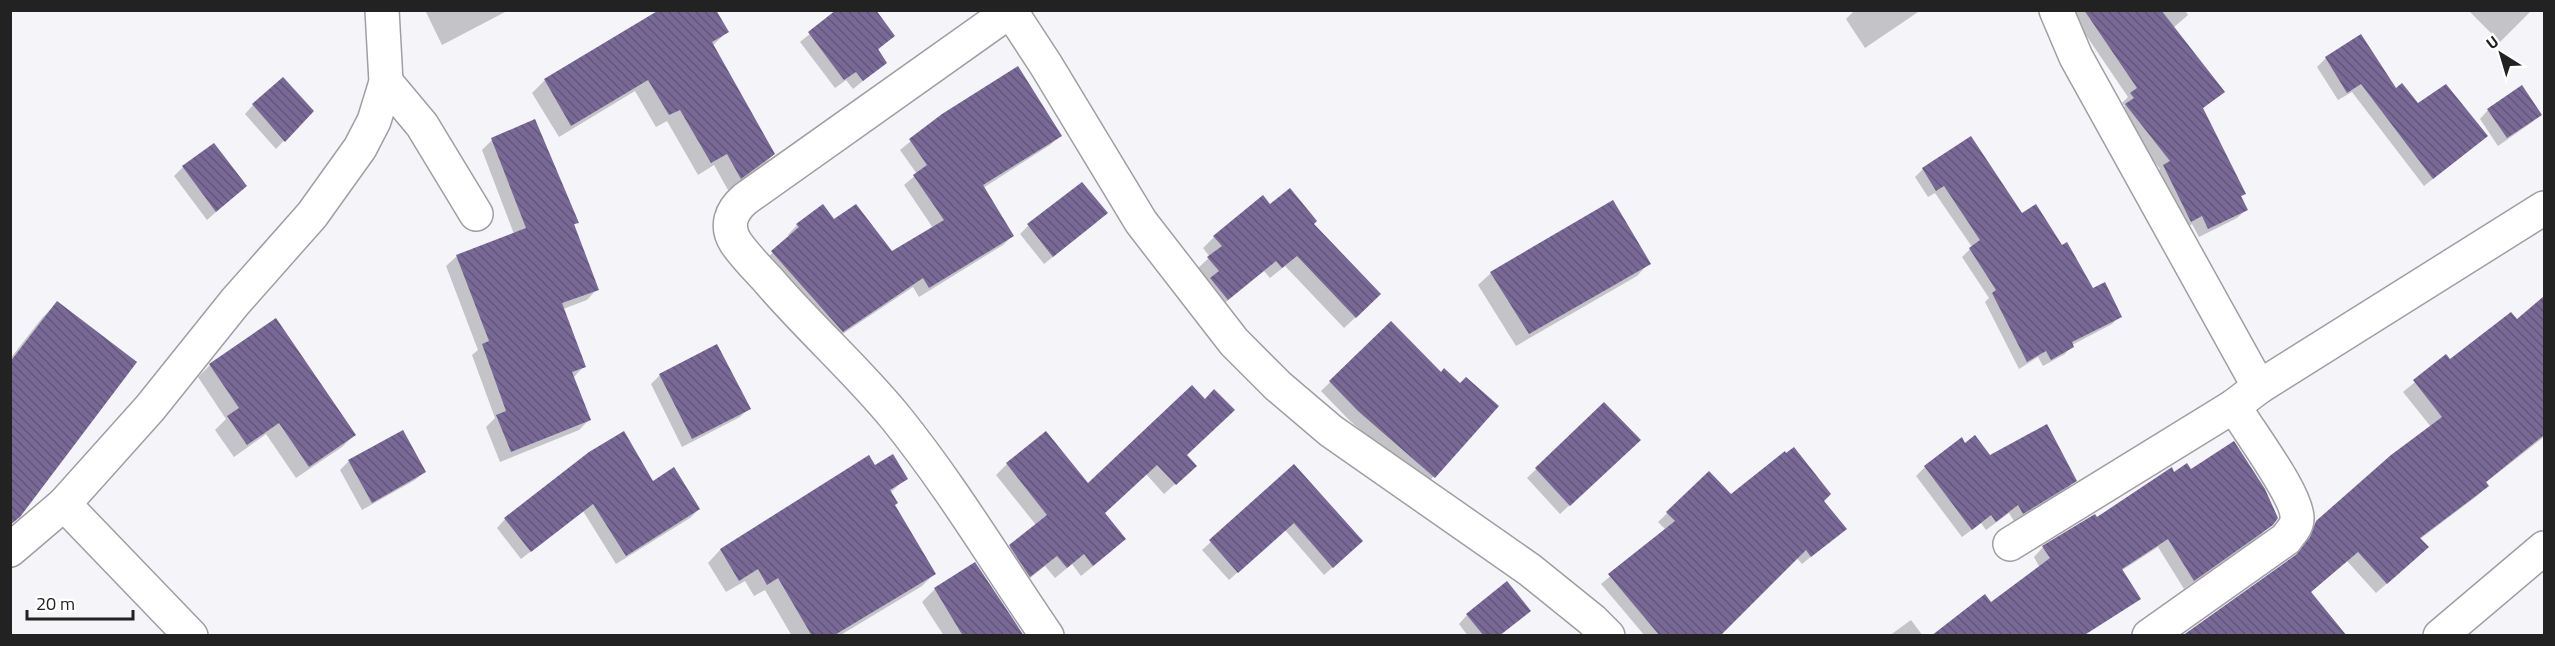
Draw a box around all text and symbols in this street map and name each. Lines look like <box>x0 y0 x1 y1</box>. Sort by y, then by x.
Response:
north arrow <box>2471 24 2531 84</box>
text: U <box>2481 29 2503 55</box>
scale bar <box>27 583 134 621</box>
text: 20 m <box>36 590 75 617</box>

